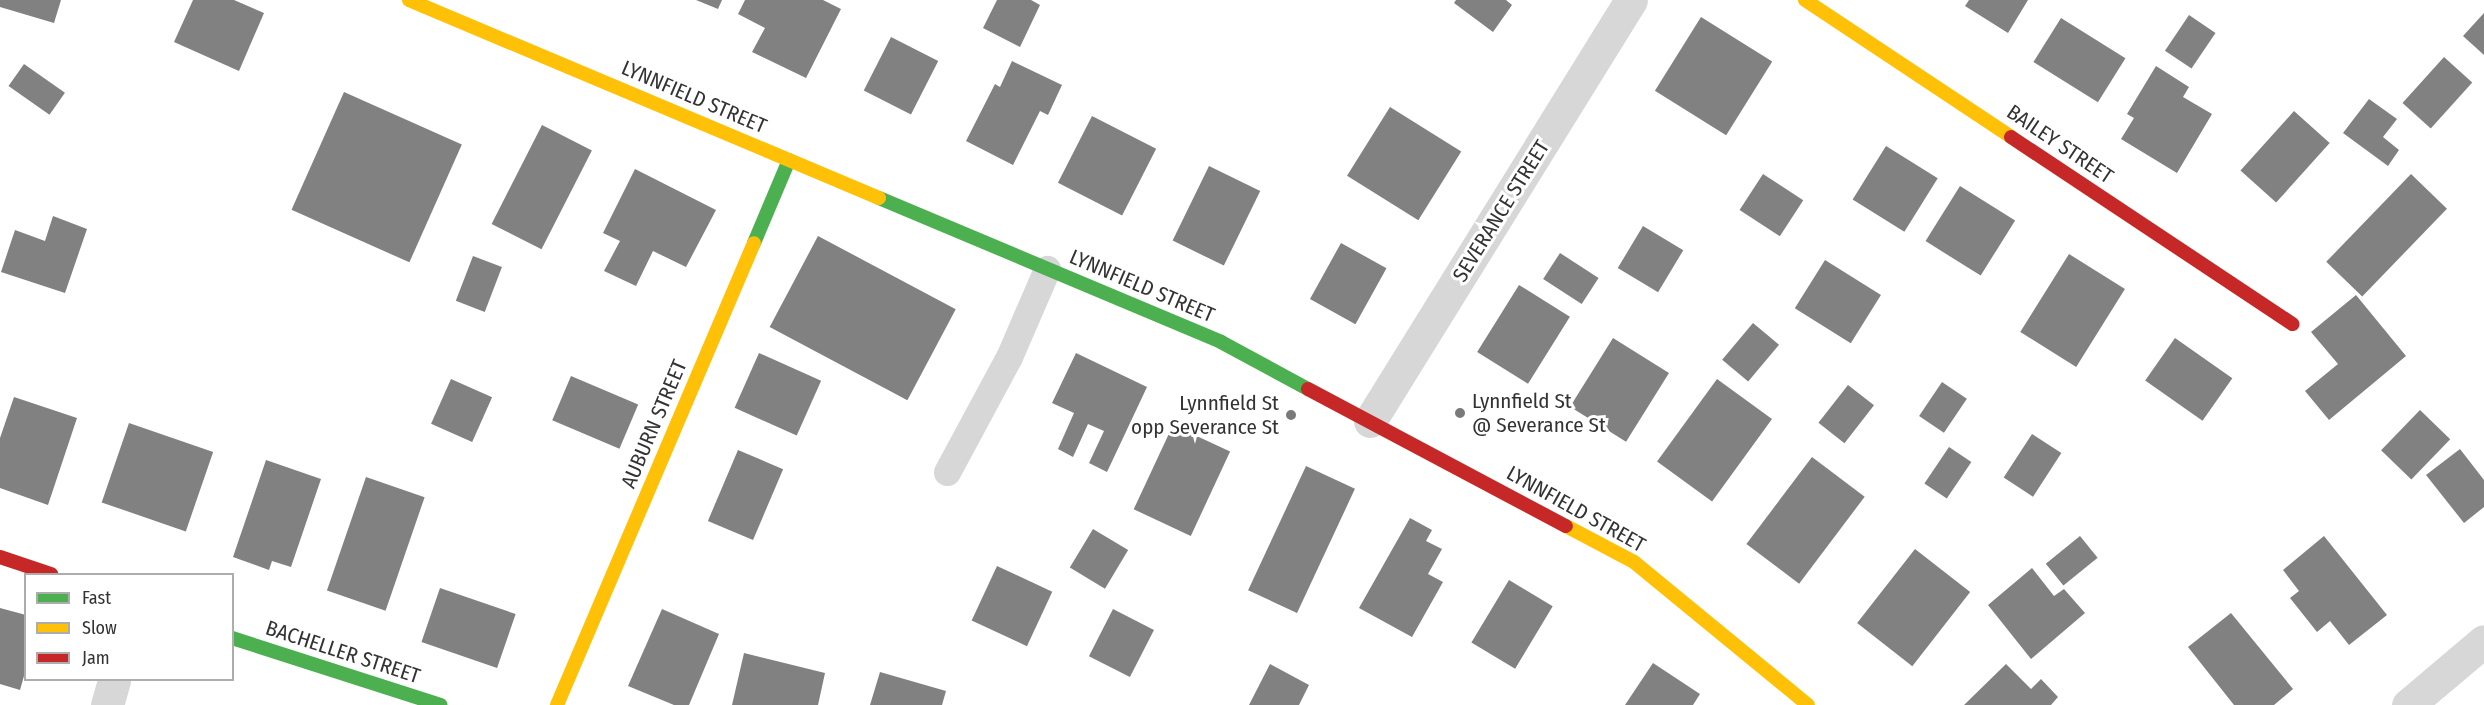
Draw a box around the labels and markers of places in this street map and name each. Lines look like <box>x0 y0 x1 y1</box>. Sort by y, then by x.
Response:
place label: Lynnfield St @ Severance St <box>1472 388 1606 438</box>
place label: Lynnfield St opp Severance St <box>1131 390 1279 440</box>
marker: Lynnfield St @ Severance St <box>1453 406 1467 420</box>
marker: Lynnfield St opp Severance St <box>1284 408 1298 422</box>

